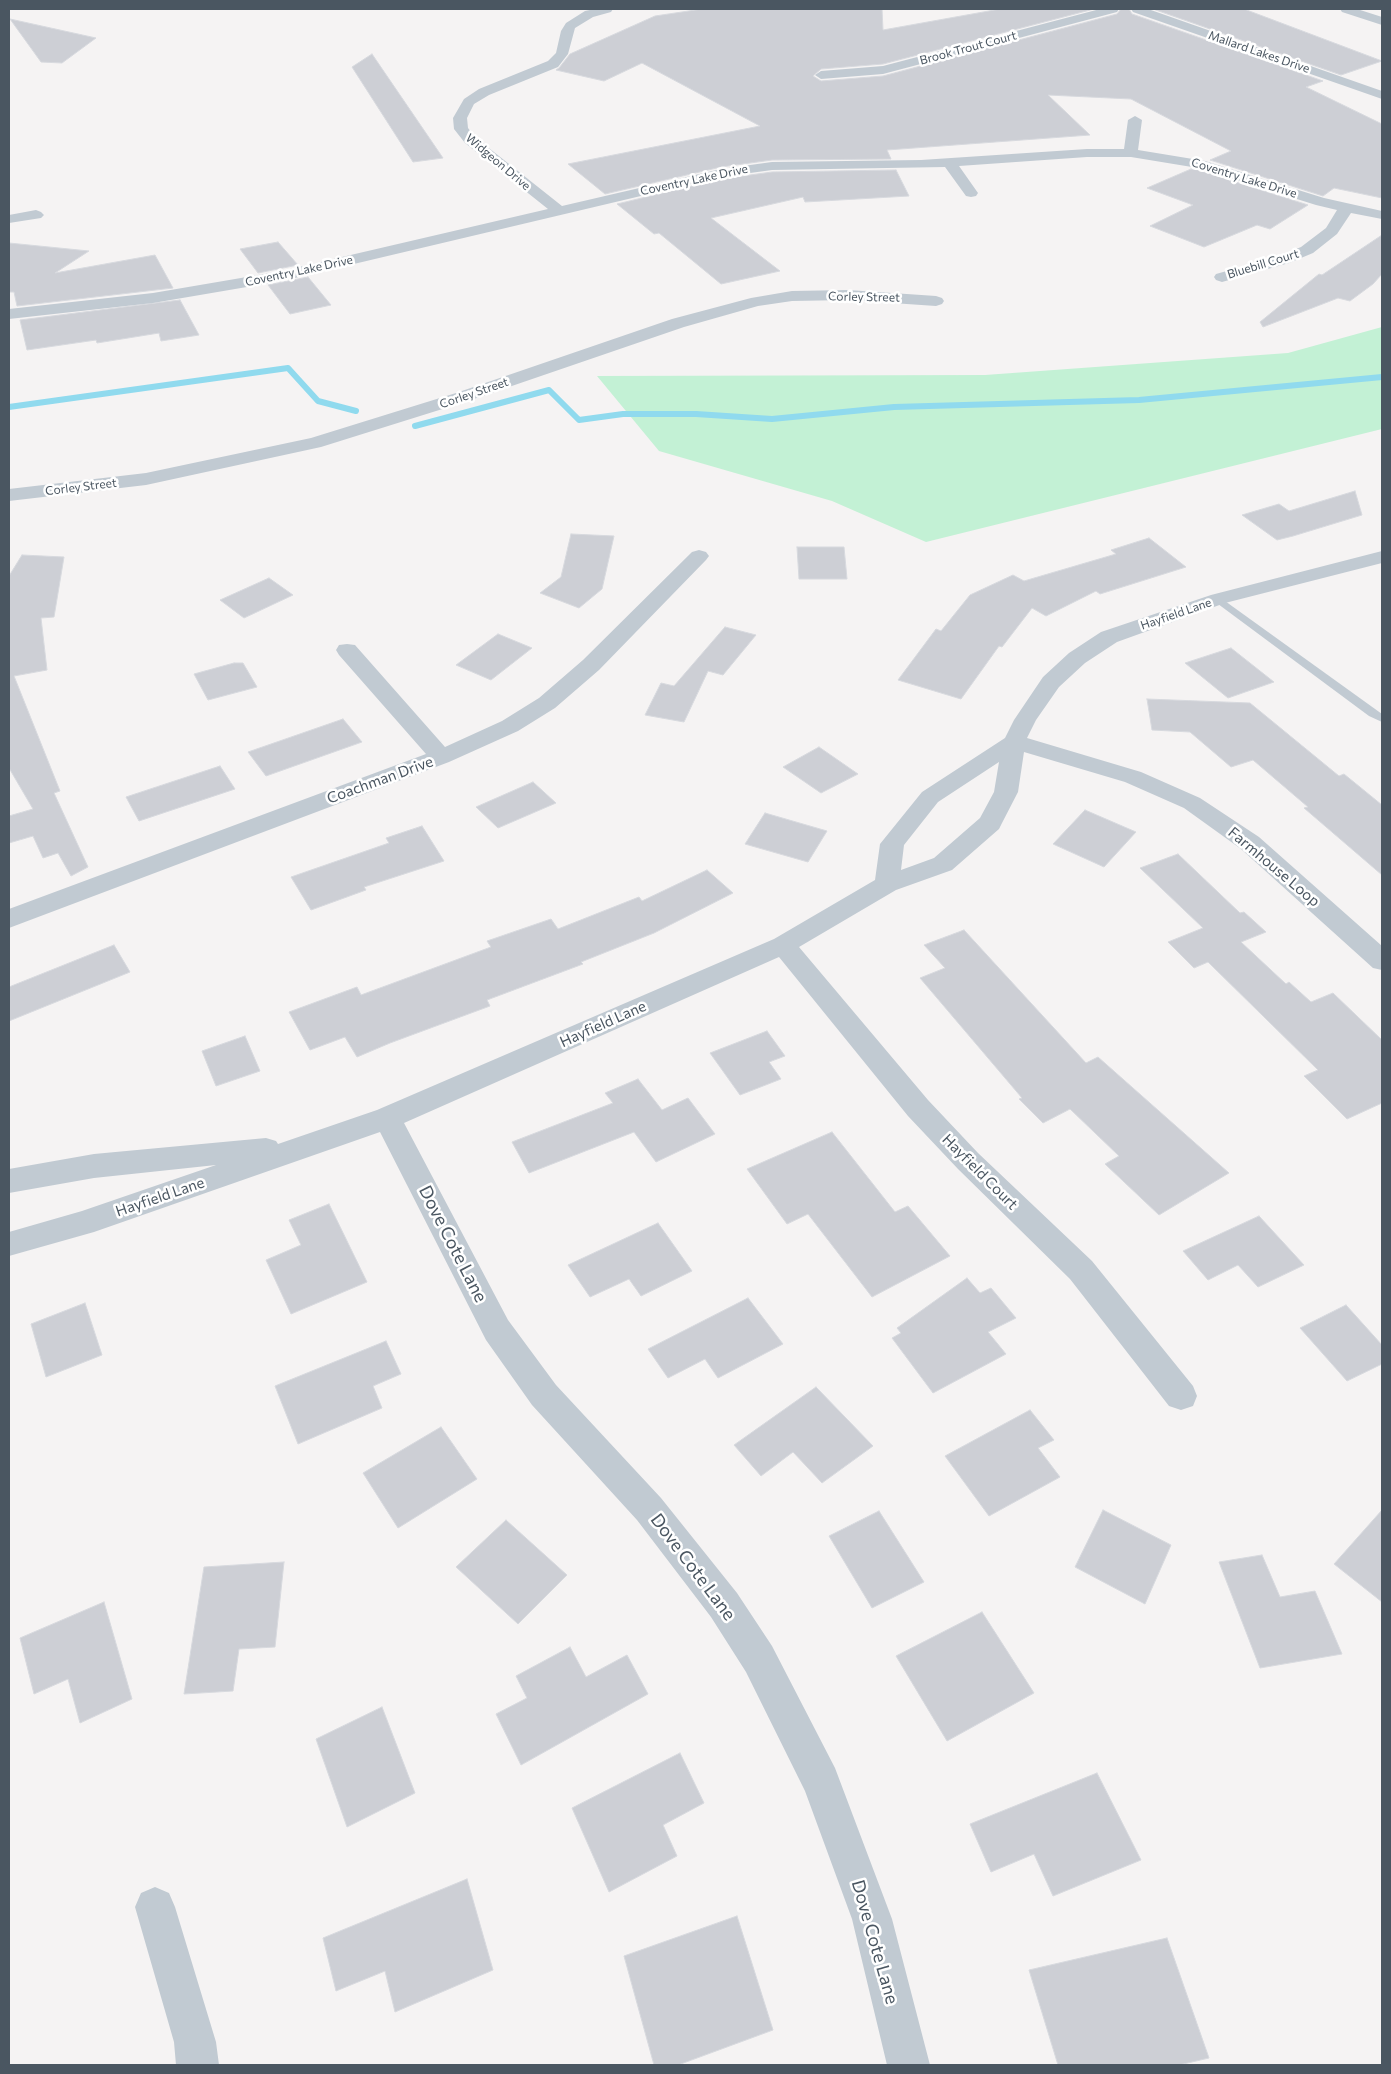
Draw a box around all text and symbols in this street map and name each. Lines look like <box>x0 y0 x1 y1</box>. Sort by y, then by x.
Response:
street label: Brook Trout Court <box>918 28 1018 68</box>
street label: Mallard Lakes Drive <box>1206 28 1312 76</box>
street label: Widgeon Drive <box>463 131 533 193</box>
street label: Coventry Lake Drive <box>1190 155 1298 201</box>
street label: Coventry Lake Drive <box>639 162 749 198</box>
street label: Bluebill Court <box>1225 246 1301 282</box>
street label: Coventry Lake Drive <box>244 253 354 289</box>
street label: Corley Street <box>828 289 900 305</box>
street label: Corley Street <box>438 374 510 412</box>
street label: Corley Street <box>44 475 118 499</box>
street label: Hayfield Lane <box>1139 595 1213 633</box>
street label: Coachman Drive <box>324 752 436 808</box>
street label: Farmhouse Loop <box>1224 823 1324 911</box>
street label: Hayfield Lane <box>557 997 649 1051</box>
street label: Hayfield Court <box>938 1130 1022 1214</box>
street label: Hayfield Lane <box>113 1173 207 1221</box>
street label: Dove Cote Lane <box>414 1182 492 1306</box>
street label: Dove Cote Lane <box>646 1509 740 1625</box>
street label: Dove Cote Lane <box>847 1877 903 2007</box>

